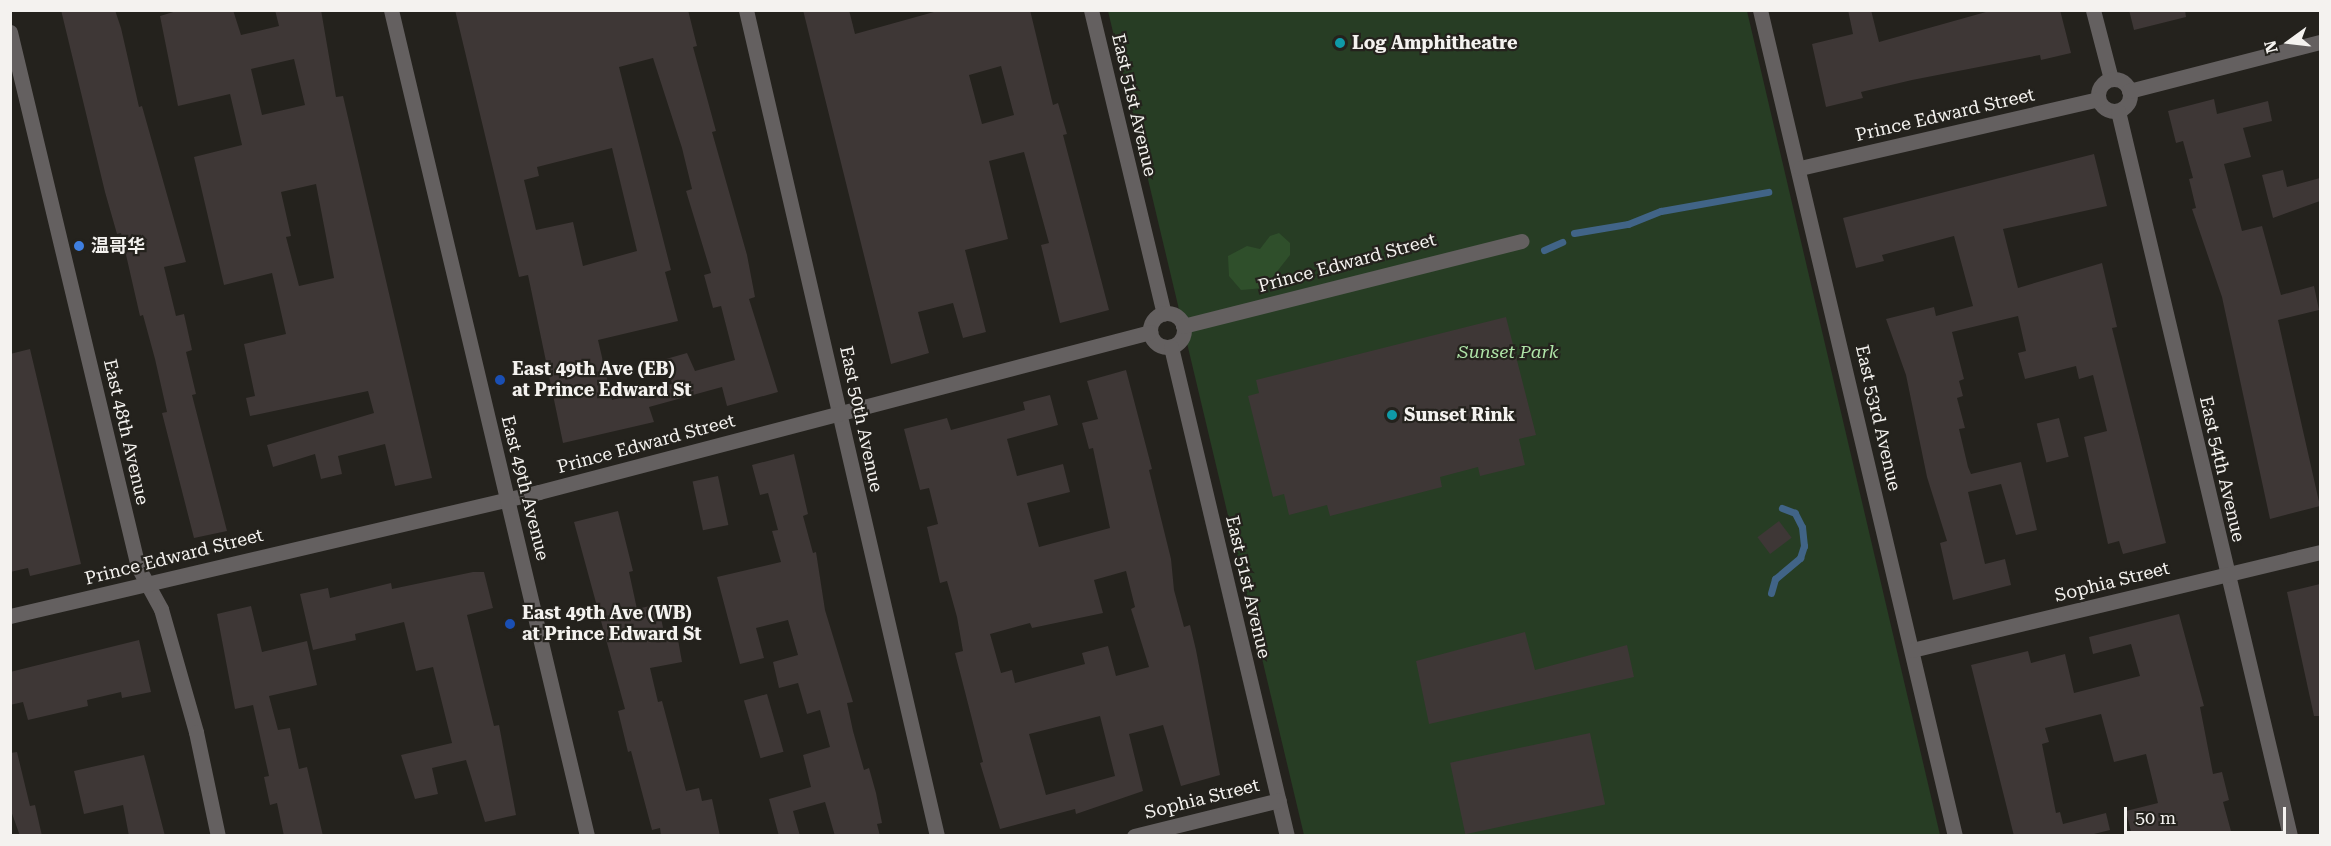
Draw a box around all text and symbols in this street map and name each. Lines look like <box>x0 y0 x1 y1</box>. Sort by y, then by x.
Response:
north arrow <box>2259 12 2319 72</box>
street label: East 51st Avenue <box>1107 32 1161 178</box>
place label: Log Amphitheatre <box>1352 32 1518 54</box>
marker: Log Amphitheatre <box>1333 36 1347 50</box>
text: N <box>2260 38 2282 55</box>
street label: Prince Edward Street <box>1853 84 2037 146</box>
street label: Prince Edward Street <box>1256 229 1438 297</box>
place label: 温哥华 <box>91 235 145 257</box>
marker: 温哥华 <box>72 239 86 253</box>
park label: Sunset Park <box>1458 341 1558 363</box>
street label: East 53rd Avenue <box>1851 343 1905 493</box>
street label: East 50th Avenue <box>835 344 887 494</box>
street label: East 48th Avenue <box>99 357 153 507</box>
place label: East 49th Ave (EB) at Prince Edward St <box>512 359 692 401</box>
marker: East 49th Ave (EB) at Prince Edward St <box>493 373 507 387</box>
street label: East 54th Avenue <box>2195 394 2249 544</box>
place label: Sunset Rink <box>1404 404 1515 426</box>
marker: Sunset Rink <box>1385 408 1399 422</box>
street label: Prince Edward Street <box>555 410 737 478</box>
street label: East 49th Avenue <box>497 413 553 563</box>
street label: East 51st Avenue <box>1221 514 1275 660</box>
street label: Prince Edward Street <box>82 524 266 590</box>
street label: Sophia Street <box>2052 557 2172 607</box>
place label: East 49th Ave (WB) at Prince Edward St <box>522 603 702 646</box>
marker: East 49th Ave (WB) at Prince Edward St <box>503 617 517 631</box>
street label: Sophia Street <box>1142 774 1262 824</box>
scale bar <box>2127 795 2289 833</box>
text: 50 m <box>2135 807 2176 828</box>

